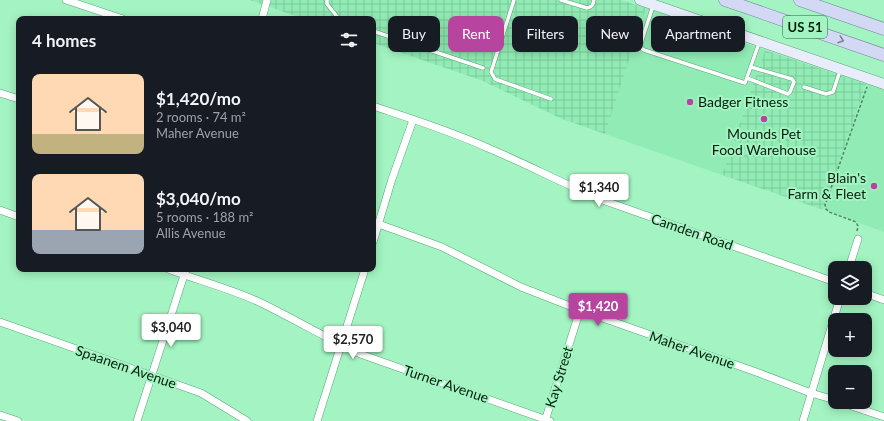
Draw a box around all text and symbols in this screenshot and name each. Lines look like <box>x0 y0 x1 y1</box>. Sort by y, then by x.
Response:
chip: Buy <box>388 16 440 52</box>
chip: Rent <box>448 16 504 52</box>
chip: Filters <box>512 16 578 52</box>
chip: New <box>586 16 643 52</box>
chip: Apartment <box>651 16 745 52</box>
road number: US 51 <box>783 16 827 38</box>
icon: filters <box>338 29 360 51</box>
text: 4 homes <box>32 30 96 51</box>
one-way arrow <box>838 36 845 44</box>
text: $1,420/mo <box>156 88 241 109</box>
icon: home <box>64 90 112 138</box>
place label: Badger Fitness <box>698 93 788 110</box>
marker: Badger Fitness <box>685 97 695 107</box>
text: 2 rooms · 74 m² <box>156 109 246 125</box>
marker: Mounds Pet Food Warehouse <box>759 114 769 124</box>
text: Maher Avenue <box>156 125 239 141</box>
place label: Mounds Pet Food Warehouse <box>712 125 816 158</box>
place label: Blain's Farm & Fleet <box>788 169 866 202</box>
pin: $1,340 <box>566 174 632 208</box>
text: $1,340 <box>579 179 619 195</box>
marker: Blain's Farm & Fleet <box>869 181 879 191</box>
text: $3,040/mo <box>156 188 241 209</box>
icon: home <box>64 190 112 238</box>
text: 5 rooms · 188 m² <box>156 209 253 225</box>
street label: Camden Road <box>649 210 735 253</box>
text: Allis Avenue <box>156 225 226 241</box>
map controls <box>828 261 872 409</box>
button: layers <box>828 261 872 305</box>
pin: $1,420 <box>565 293 631 327</box>
text: $1,420 <box>578 298 618 314</box>
button: + <box>828 313 872 357</box>
pin: $3,040 <box>138 314 204 348</box>
text: $3,040 <box>151 319 191 335</box>
pin: $2,570 <box>320 326 386 360</box>
street label: Maher Avenue <box>647 327 737 372</box>
text: $2,570 <box>333 331 373 347</box>
street label: Spaanem Avenue <box>74 341 179 392</box>
street label: Kay Street <box>541 344 576 410</box>
street label: Turner Avenue <box>401 361 491 406</box>
button: − <box>828 365 872 409</box>

